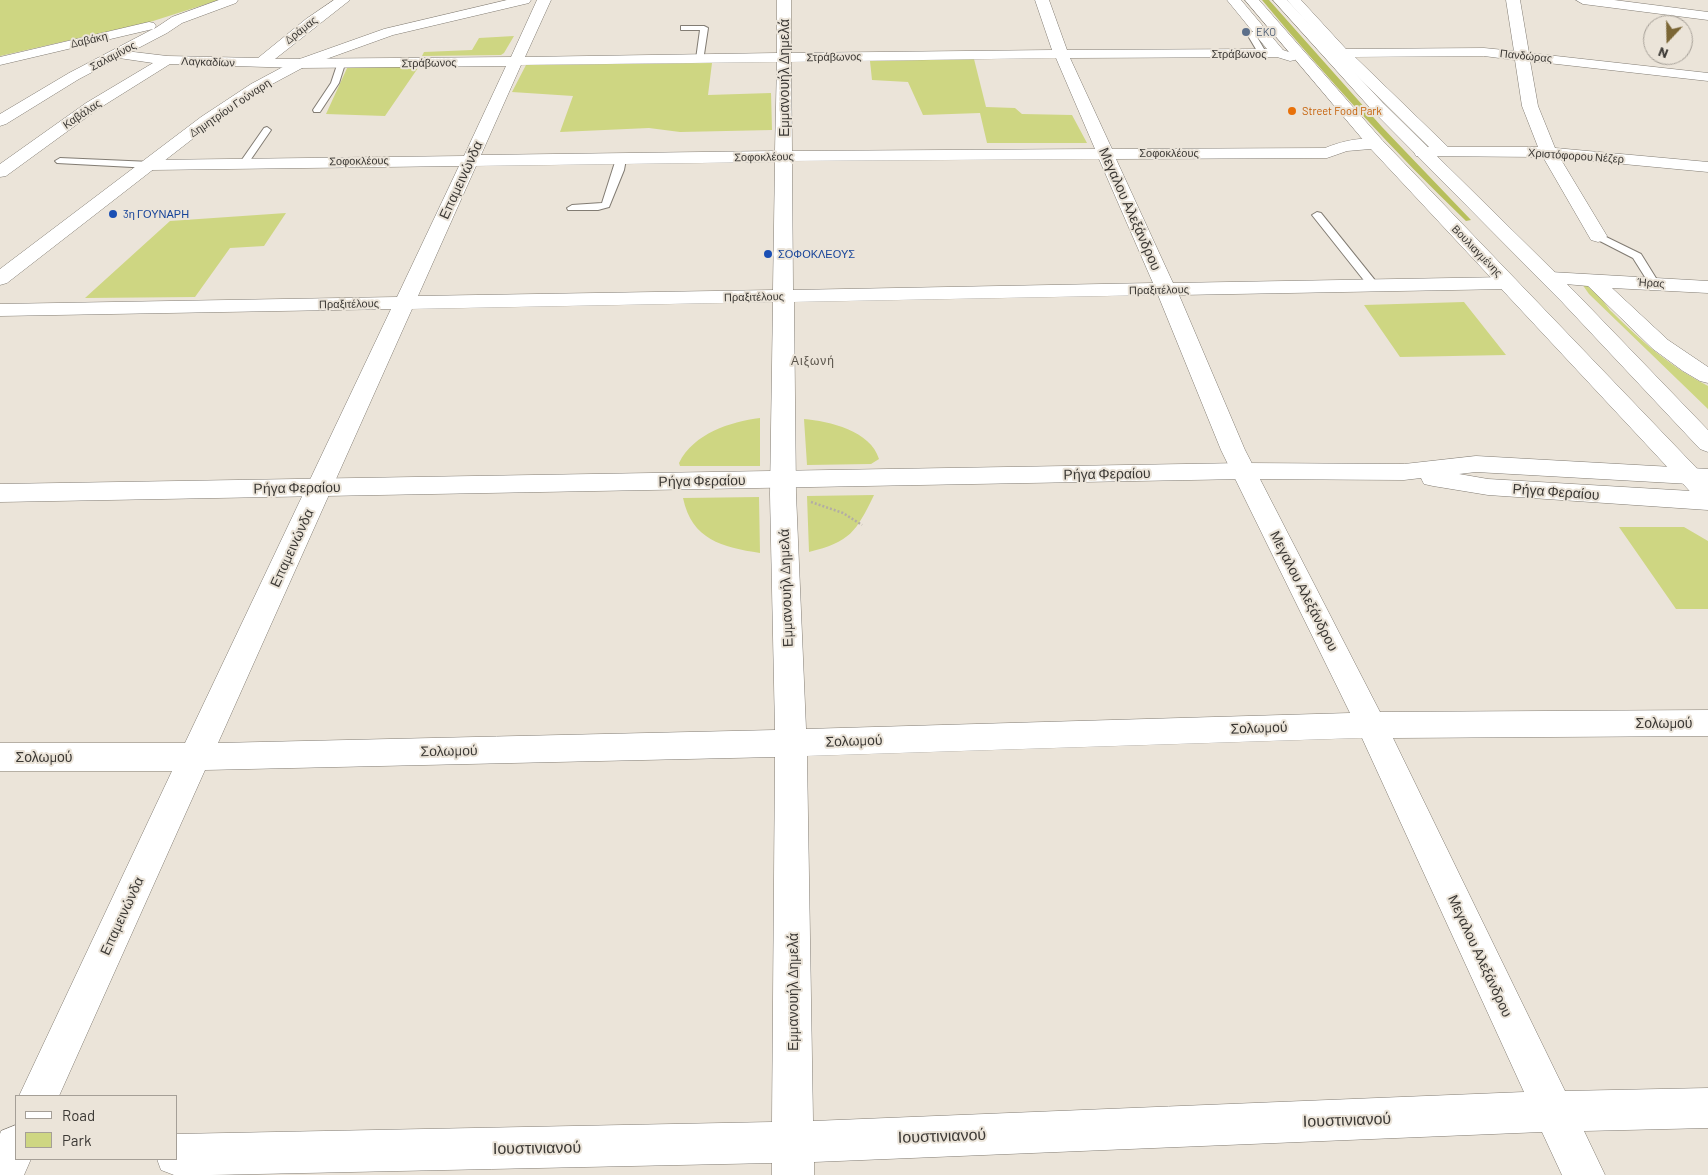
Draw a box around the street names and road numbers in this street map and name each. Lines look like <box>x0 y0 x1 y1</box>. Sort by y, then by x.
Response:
street label: Δράμας <box>282 13 320 47</box>
street label: Εμμανουήλ Δημελά <box>776 19 792 137</box>
street label: Δαβάκη <box>69 29 109 51</box>
street label: Σαλαμίνος <box>88 38 138 74</box>
street label: Στράβωνος <box>1211 47 1267 61</box>
street label: Πανδώρας <box>1499 47 1553 65</box>
street label: Στράβωνος <box>806 50 862 64</box>
street label: Λαγκαδίων <box>181 54 235 70</box>
street label: Στράβωνος <box>401 56 457 70</box>
street label: Δημητρίου Γούναρη <box>187 76 273 140</box>
street label: Καβάλας <box>60 96 104 132</box>
street label: Επαμεινώνδα <box>436 138 486 222</box>
street label: Μεγαλου Αλεξάνδρου <box>1095 145 1165 273</box>
street label: Σοφοκλέους <box>1139 146 1199 160</box>
street label: Χριστόφορου Νέζερ <box>1528 146 1624 166</box>
street label: Σοφοκλέους <box>734 150 794 164</box>
street label: Σοφοκλέους <box>329 154 389 168</box>
street label: Βουλιαγμένης <box>1449 222 1505 280</box>
street label: Ήρας <box>1637 275 1665 291</box>
street label: Πραξιτέλους <box>1129 283 1189 297</box>
street label: Πραξιτέλους <box>724 290 784 304</box>
street label: Πραξιτέλους <box>319 297 379 311</box>
street label: Ρήγα Φεραίου <box>1063 465 1151 483</box>
street label: Ρήγα Φεραίου <box>658 472 746 490</box>
street label: Ρήγα Φεραίου <box>253 479 341 497</box>
street label: Ρήγα Φεραίου <box>1512 481 1600 503</box>
street label: Επαμεινώνδα <box>267 506 317 590</box>
street label: Μεγαλου Αλεξάνδρου <box>1266 528 1342 654</box>
street label: Εμμανουήλ Δημελά <box>776 529 796 647</box>
street label: Σολωμού <box>1636 715 1692 731</box>
street label: Σολωμού <box>1230 719 1288 737</box>
street label: Σολωμού <box>825 732 883 750</box>
street label: Σολωμού <box>420 742 478 760</box>
street label: Σολωμού <box>16 749 72 765</box>
street label: Επαμεινώνδα <box>97 874 147 958</box>
street label: Μεγαλου Αλεξάνδρου <box>1444 892 1516 1020</box>
street label: Εμμανουήλ Δημελά <box>785 933 801 1051</box>
street label: Ιουστινιανού <box>1303 1109 1391 1131</box>
street label: Ιουστινιανού <box>898 1125 986 1147</box>
street label: Ιουστινιανού <box>493 1138 581 1158</box>

